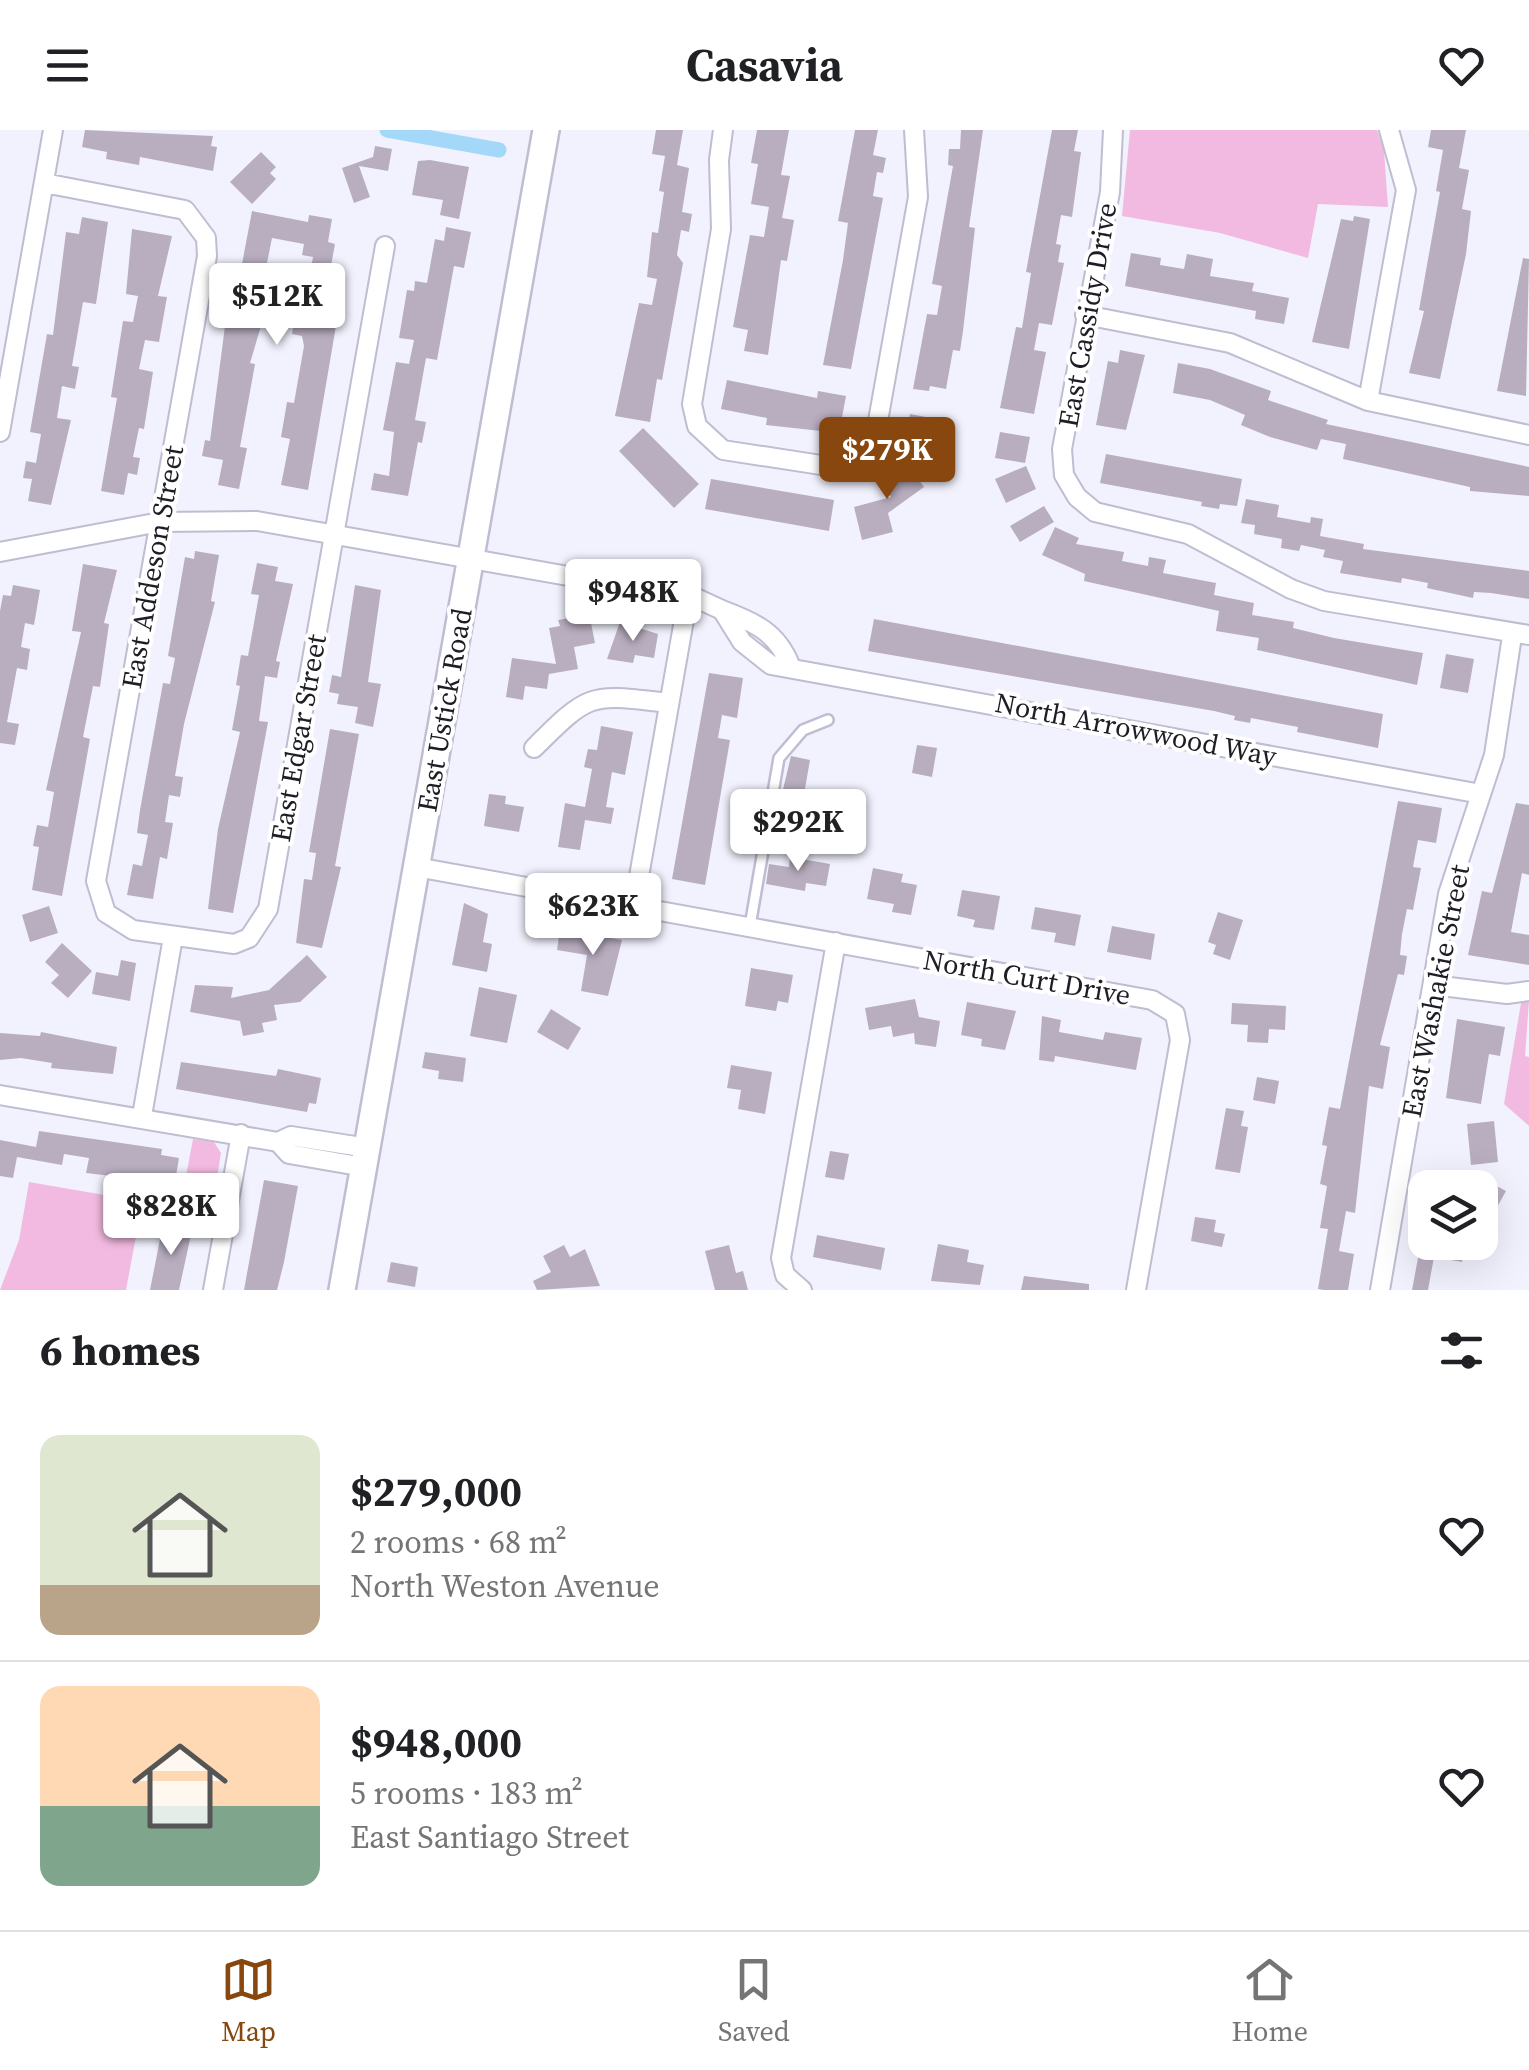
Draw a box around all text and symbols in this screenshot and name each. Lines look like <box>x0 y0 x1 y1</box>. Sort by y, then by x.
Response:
text: Casavia <box>686 34 843 96</box>
icon: menu <box>40 38 95 93</box>
icon: heart <box>1434 38 1489 93</box>
street label: East Cassidy Drive <box>1049 200 1125 430</box>
pin: $512K <box>207 263 347 348</box>
text: $512K <box>231 273 323 317</box>
pin: $279K <box>817 417 957 502</box>
text: $279K <box>841 427 933 471</box>
street label: East Addeson Street <box>112 442 192 692</box>
pin: $948K <box>563 559 703 644</box>
text: $948K <box>587 569 679 613</box>
street label: East Ustick Road <box>407 605 481 815</box>
street label: East Edgar Street <box>261 630 335 845</box>
street label: North Arrowwood Way <box>992 683 1281 775</box>
pin: $292K <box>728 789 868 874</box>
text: $292K <box>752 799 844 843</box>
street label: East Washakie Street <box>1392 860 1478 1121</box>
pin: $623K <box>523 873 663 958</box>
text: $623K <box>547 883 639 927</box>
street label: North Curt Drive <box>920 940 1134 1014</box>
map controls <box>1408 1170 1498 1260</box>
button: layers <box>1408 1170 1498 1260</box>
pin: $828K <box>101 1173 241 1258</box>
text: $828K <box>125 1183 217 1227</box>
text: 6 homes <box>40 1321 200 1379</box>
icon: filters <box>1434 1323 1489 1378</box>
text: $279,000 <box>350 1462 522 1520</box>
icon: home <box>120 1475 240 1595</box>
icon: heart <box>1434 1508 1489 1563</box>
text: 2 rooms · 68 m² <box>350 1520 567 1564</box>
text: North Weston Avenue <box>350 1564 660 1608</box>
text: $948,000 <box>350 1713 522 1771</box>
icon: home <box>120 1726 240 1846</box>
icon: heart <box>1434 1759 1489 1814</box>
text: 5 rooms · 183 m² <box>350 1771 583 1815</box>
text: East Santiago Street <box>350 1815 629 1859</box>
tab: Map <box>221 1952 276 2050</box>
tab: Saved <box>718 1952 790 2050</box>
tab: Home <box>1232 1952 1308 2050</box>

